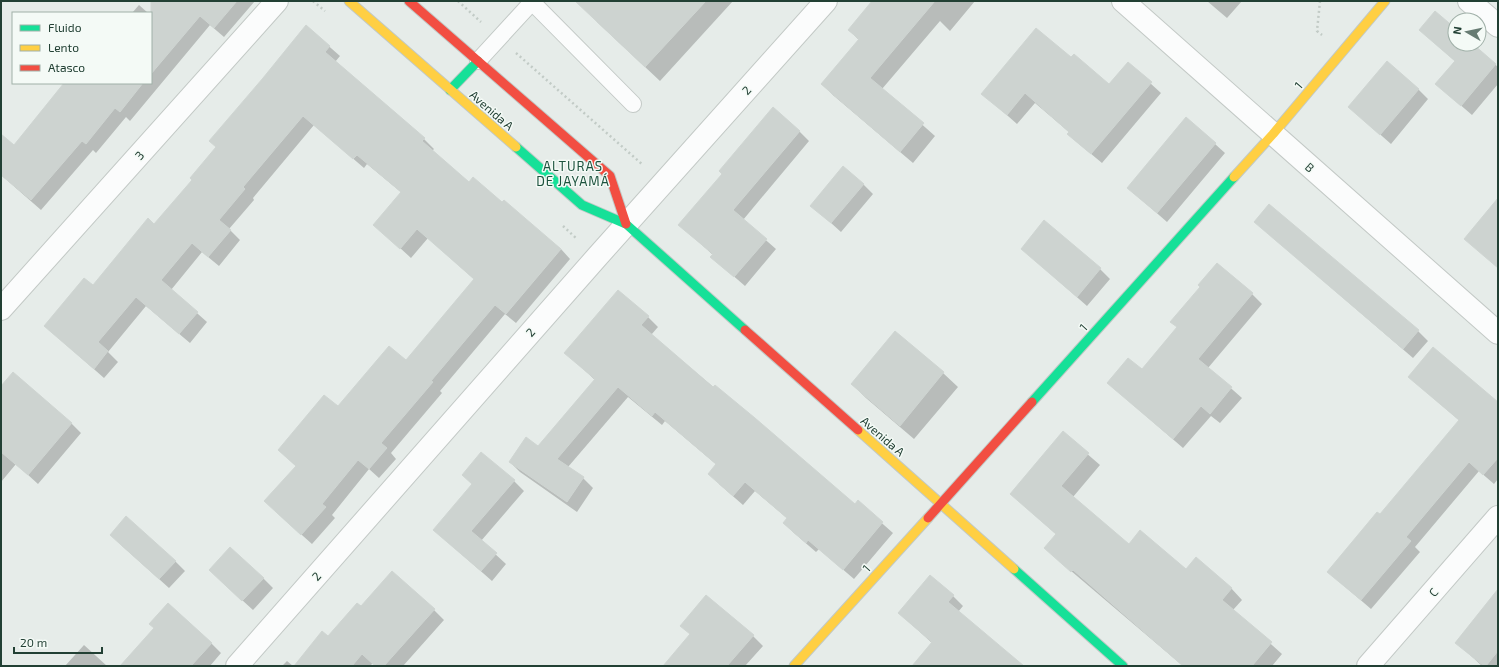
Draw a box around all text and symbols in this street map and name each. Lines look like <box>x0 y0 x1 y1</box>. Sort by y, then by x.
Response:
legend <box>12 12 152 84</box>
north arrow <box>1447 12 1487 52</box>
text: Fluido <box>48 20 82 34</box>
text: N <box>1450 25 1464 35</box>
text: Lento <box>48 40 79 54</box>
text: Atasco <box>48 60 85 74</box>
street label: 1 <box>1291 79 1305 91</box>
street label: 2 <box>739 83 754 97</box>
street label: Avenida A <box>467 87 517 133</box>
street label: 3 <box>132 148 146 162</box>
district label: ALTURAS DE JAYAMÁ <box>536 158 610 189</box>
street label: B <box>1303 159 1317 175</box>
street label: 1 <box>1076 321 1090 333</box>
street label: 2 <box>523 325 538 339</box>
street label: Avenida A <box>858 413 908 459</box>
street label: 1 <box>859 562 873 574</box>
street label: 2 <box>309 569 324 583</box>
street label: C <box>1425 585 1441 599</box>
scale bar <box>14 629 102 655</box>
text: 20 m <box>20 635 47 649</box>

